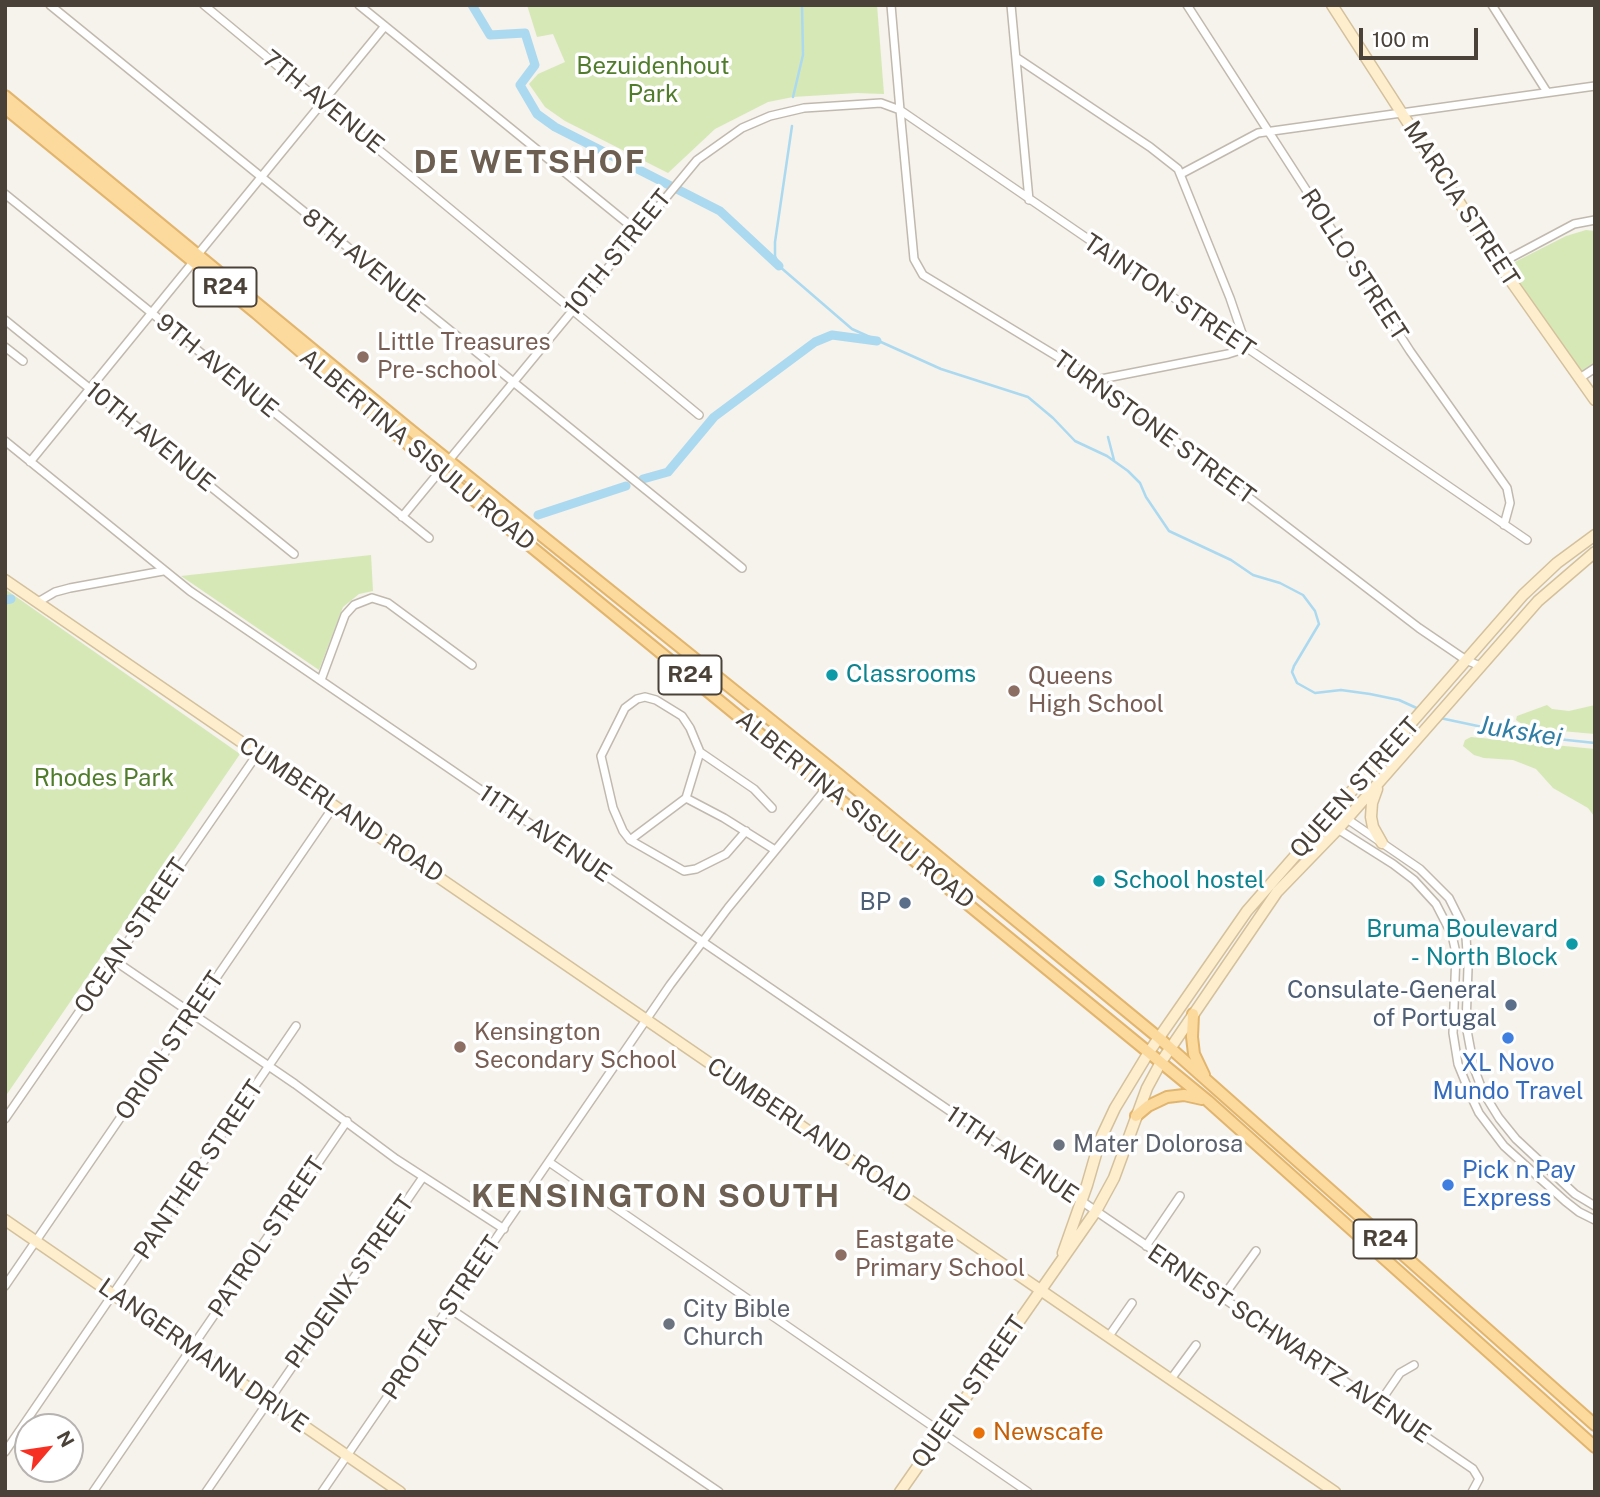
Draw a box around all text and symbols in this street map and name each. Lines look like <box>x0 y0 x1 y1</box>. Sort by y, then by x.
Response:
scale bar <box>1362 14 1481 58</box>
text: 100 m <box>1372 27 1429 52</box>
street label: 7TH AVENUE <box>256 44 390 160</box>
park label: Bezuidenhout Park <box>576 53 730 109</box>
street label: MARCIA STREET <box>1397 116 1525 292</box>
district label: DE WETSHOF <box>415 144 645 182</box>
street label: 10TH STREET <box>558 184 678 322</box>
street label: ROLLO STREET <box>1294 184 1414 346</box>
street label: 8TH AVENUE <box>296 203 430 319</box>
street label: TAINTON STREET <box>1078 228 1260 364</box>
road number: R24 <box>194 268 256 306</box>
street label: 9TH AVENUE <box>150 308 284 424</box>
place label: Little Treasures Pre-school <box>377 329 551 385</box>
street label: ALBERTINA SISULU ROAD <box>293 343 541 557</box>
street label: TURNSTONE STREET <box>1047 345 1261 511</box>
marker: Little Treasures Pre-school <box>355 349 371 365</box>
street label: 10TH AVENUE <box>80 376 220 498</box>
road number: R24 <box>658 656 722 694</box>
place label: Classrooms <box>846 661 976 689</box>
place label: Queens High School <box>1028 663 1164 719</box>
marker: Classrooms <box>824 667 840 683</box>
marker: Queens High School <box>1006 683 1022 699</box>
street label: ALBERTINA SISULU ROAD <box>730 705 980 915</box>
water label: Jukskei <box>1476 710 1564 754</box>
street label: QUEEN STREET <box>1284 712 1426 864</box>
street label: CUMBERLAND ROAD <box>233 731 449 889</box>
park label: Rhodes Park <box>34 765 174 793</box>
street label: 11TH AVENUE <box>473 779 617 889</box>
street label: OCEAN STREET <box>69 853 193 1019</box>
place label: School hostel <box>1113 867 1265 895</box>
marker: School hostel <box>1091 873 1107 889</box>
place label: BP <box>859 889 891 917</box>
marker: BP <box>897 895 913 911</box>
place label: Bruma Boulevard - North Block <box>1366 916 1558 972</box>
marker: Bruma Boulevard - North Block <box>1564 936 1580 952</box>
street label: ORION STREET <box>110 966 230 1126</box>
place label: Consulate-General of Portugal <box>1287 977 1497 1033</box>
marker: Consulate-General of Portugal <box>1503 997 1519 1013</box>
place label: Kensington Secondary School <box>474 1019 677 1075</box>
marker: XL Novo Mundo Travel <box>1500 1030 1516 1046</box>
marker: Kensington Secondary School <box>452 1039 468 1055</box>
place label: XL Novo Mundo Travel <box>1433 1050 1583 1106</box>
street label: CUMBERLAND ROAD <box>701 1052 917 1210</box>
street label: PANTHER STREET <box>128 1075 270 1265</box>
street label: 11TH AVENUE <box>940 1100 1084 1210</box>
place label: Mater Dolorosa <box>1073 1131 1243 1159</box>
marker: Mater Dolorosa <box>1051 1137 1067 1153</box>
street label: PATROL STREET <box>203 1151 331 1323</box>
place label: Pick n Pay Express <box>1462 1157 1576 1213</box>
marker: Pick n Pay Express <box>1440 1177 1456 1193</box>
district label: KENSINGTON SOUTH <box>473 1178 839 1216</box>
street label: PHOENIX STREET <box>280 1190 420 1374</box>
road number: R24 <box>1354 1220 1416 1258</box>
place label: Eastgate Primary School <box>855 1227 1025 1283</box>
street label: PROTEA STREET <box>376 1230 508 1406</box>
street label: ERNEST SCHWARTZ AVENUE <box>1142 1238 1436 1450</box>
marker: Eastgate Primary School <box>833 1247 849 1263</box>
street label: LANGERMANN DRIVE <box>93 1273 313 1439</box>
place label: City Bible Church <box>683 1296 790 1352</box>
street label: QUEEN STREET <box>906 1310 1032 1474</box>
marker: City Bible Church <box>661 1316 677 1332</box>
north arrow <box>14 1413 84 1483</box>
place label: Newscafe <box>993 1419 1104 1447</box>
marker: Newscafe <box>971 1425 987 1441</box>
text: N <box>52 1427 79 1451</box>

